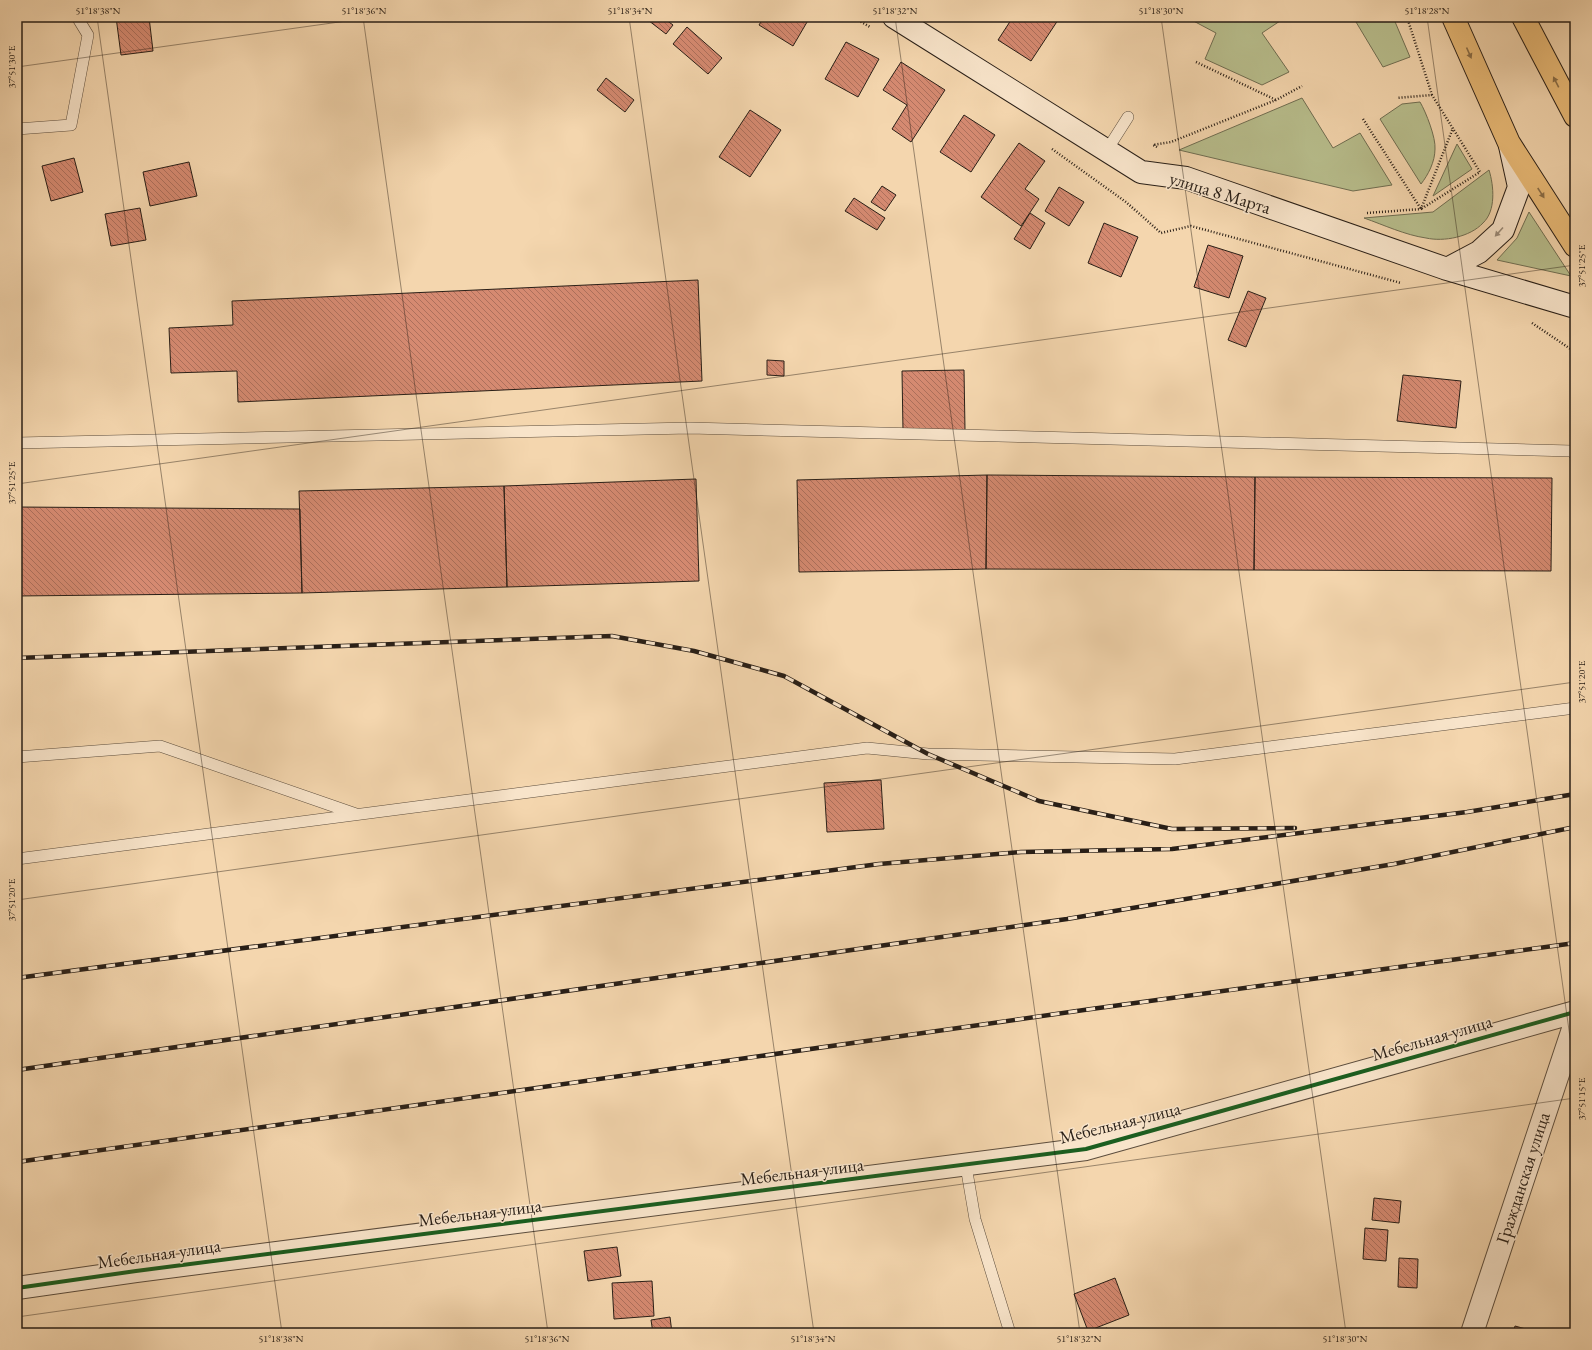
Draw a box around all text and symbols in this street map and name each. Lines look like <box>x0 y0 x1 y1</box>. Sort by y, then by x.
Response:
text: 51°18'38"N <box>76 4 121 17</box>
text: 51°18'36"N <box>342 4 387 17</box>
text: 51°18'34"N <box>608 4 653 17</box>
text: 51°18'32"N <box>873 4 918 17</box>
text: 51°18'30"N <box>1139 4 1184 17</box>
text: 51°18'28"N <box>1405 4 1450 17</box>
text: 37°51'30"E <box>5 45 18 88</box>
one-way arrow <box>1466 47 1472 58</box>
one-way arrow <box>1553 76 1559 87</box>
street label: улица 8 Марта <box>1167 166 1274 219</box>
one-way arrow <box>1537 188 1545 198</box>
one-way arrow <box>1494 227 1504 237</box>
text: 37°51'25"E <box>1575 244 1588 287</box>
text: 37°51'25"E <box>5 461 18 504</box>
text: 37°51'20"E <box>1575 660 1588 703</box>
text: 37°51'20"E <box>5 878 18 921</box>
street label: Мебельная улица <box>1369 1009 1496 1066</box>
text: 37°51'15"E <box>1575 1077 1588 1120</box>
street label: Мебельная улица <box>1057 1096 1184 1149</box>
street label: Гражданская улица <box>1490 1108 1555 1247</box>
street label: Мебельная улица <box>739 1152 866 1190</box>
street label: Мебельная улица <box>417 1193 544 1231</box>
street label: Мебельная улица <box>96 1233 223 1274</box>
text: 51°18'38"N <box>259 1332 304 1345</box>
text: 51°18'36"N <box>525 1332 570 1345</box>
text: 51°18'34"N <box>791 1332 836 1345</box>
text: 51°18'32"N <box>1057 1332 1102 1345</box>
text: 51°18'30"N <box>1323 1332 1368 1345</box>

